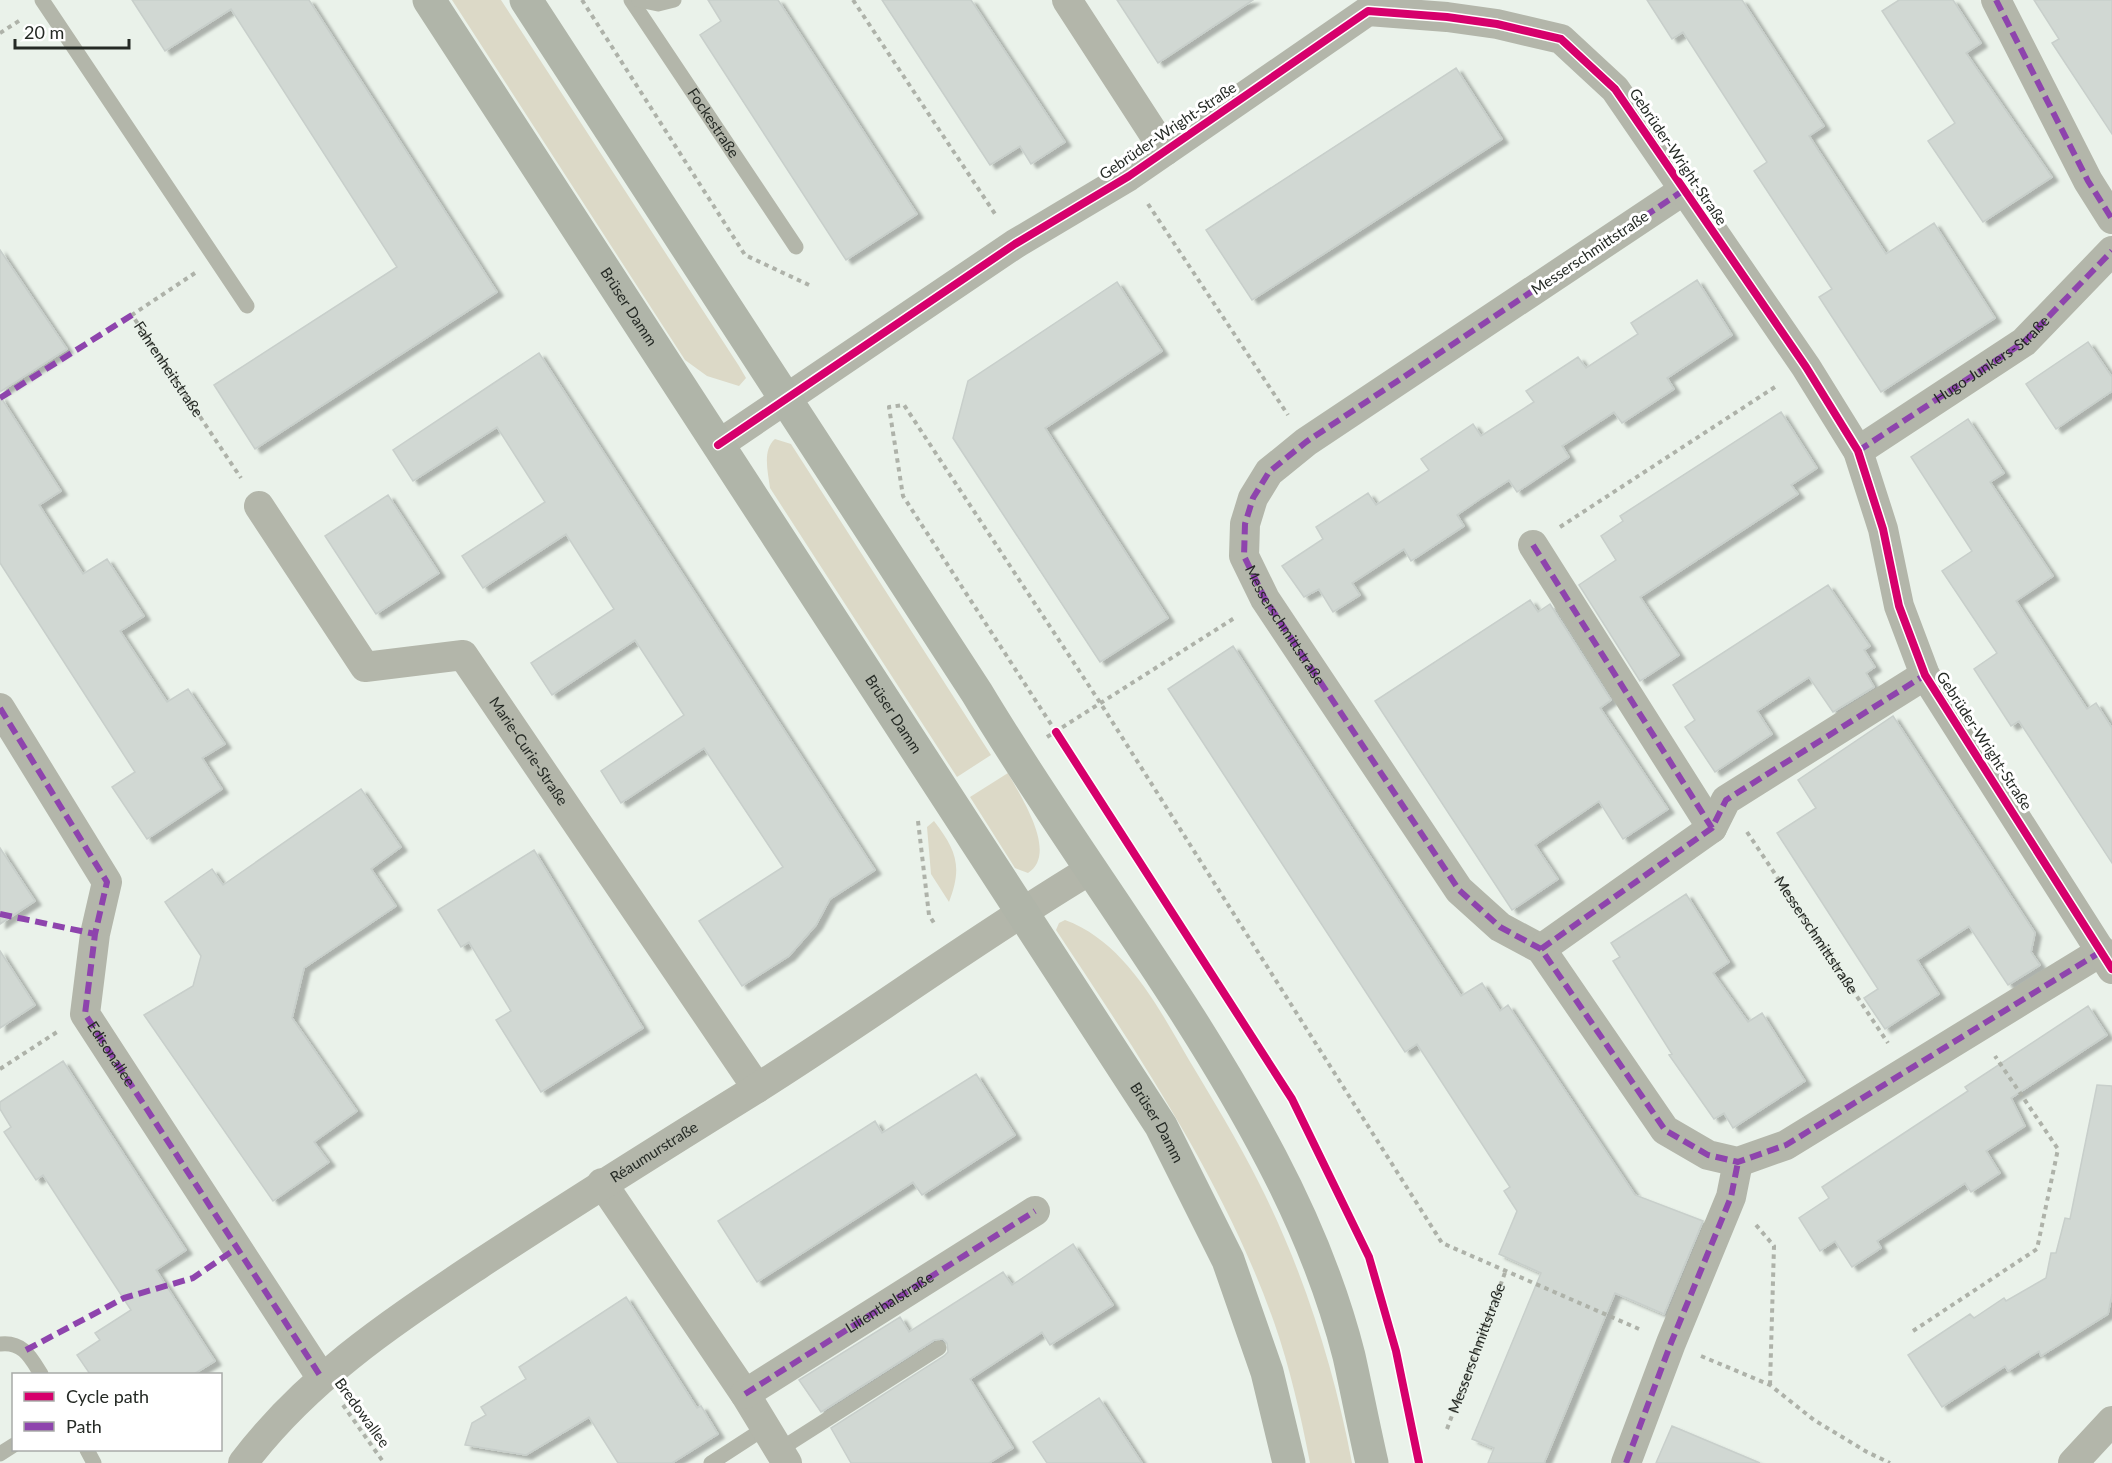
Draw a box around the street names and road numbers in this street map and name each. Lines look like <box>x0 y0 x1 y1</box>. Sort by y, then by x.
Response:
street label: Gebrüder-Wright-Straße <box>1096 78 1239 183</box>
street label: Fockestraße <box>684 84 744 161</box>
street label: Gebrüder-Wright-Straße <box>1626 85 1731 228</box>
street label: Messerschmittstraße <box>1527 206 1652 298</box>
street label: Brüser Damm <box>597 264 661 349</box>
street label: Hugo-Junkers-Straße <box>1930 311 2053 407</box>
street label: Fahrenheitstraße <box>131 317 208 420</box>
street label: Messerschmittstraße <box>1242 562 1330 688</box>
street label: Gebrüder-Wright-Straße <box>1933 668 2036 813</box>
street label: Brüser Damm <box>862 671 926 756</box>
street label: Marie-Curie-Straße <box>486 693 573 809</box>
street label: Messerschmittstraße <box>1771 872 1862 997</box>
street label: Edisonallee <box>84 1017 140 1090</box>
street label: Brüser Damm <box>1127 1079 1188 1165</box>
street label: Réaumurstraße <box>606 1117 701 1186</box>
street label: Lilienthalstraße <box>842 1267 937 1336</box>
street label: Messerschmittstraße <box>1444 1280 1508 1416</box>
street label: Bredowallee <box>332 1374 394 1451</box>

